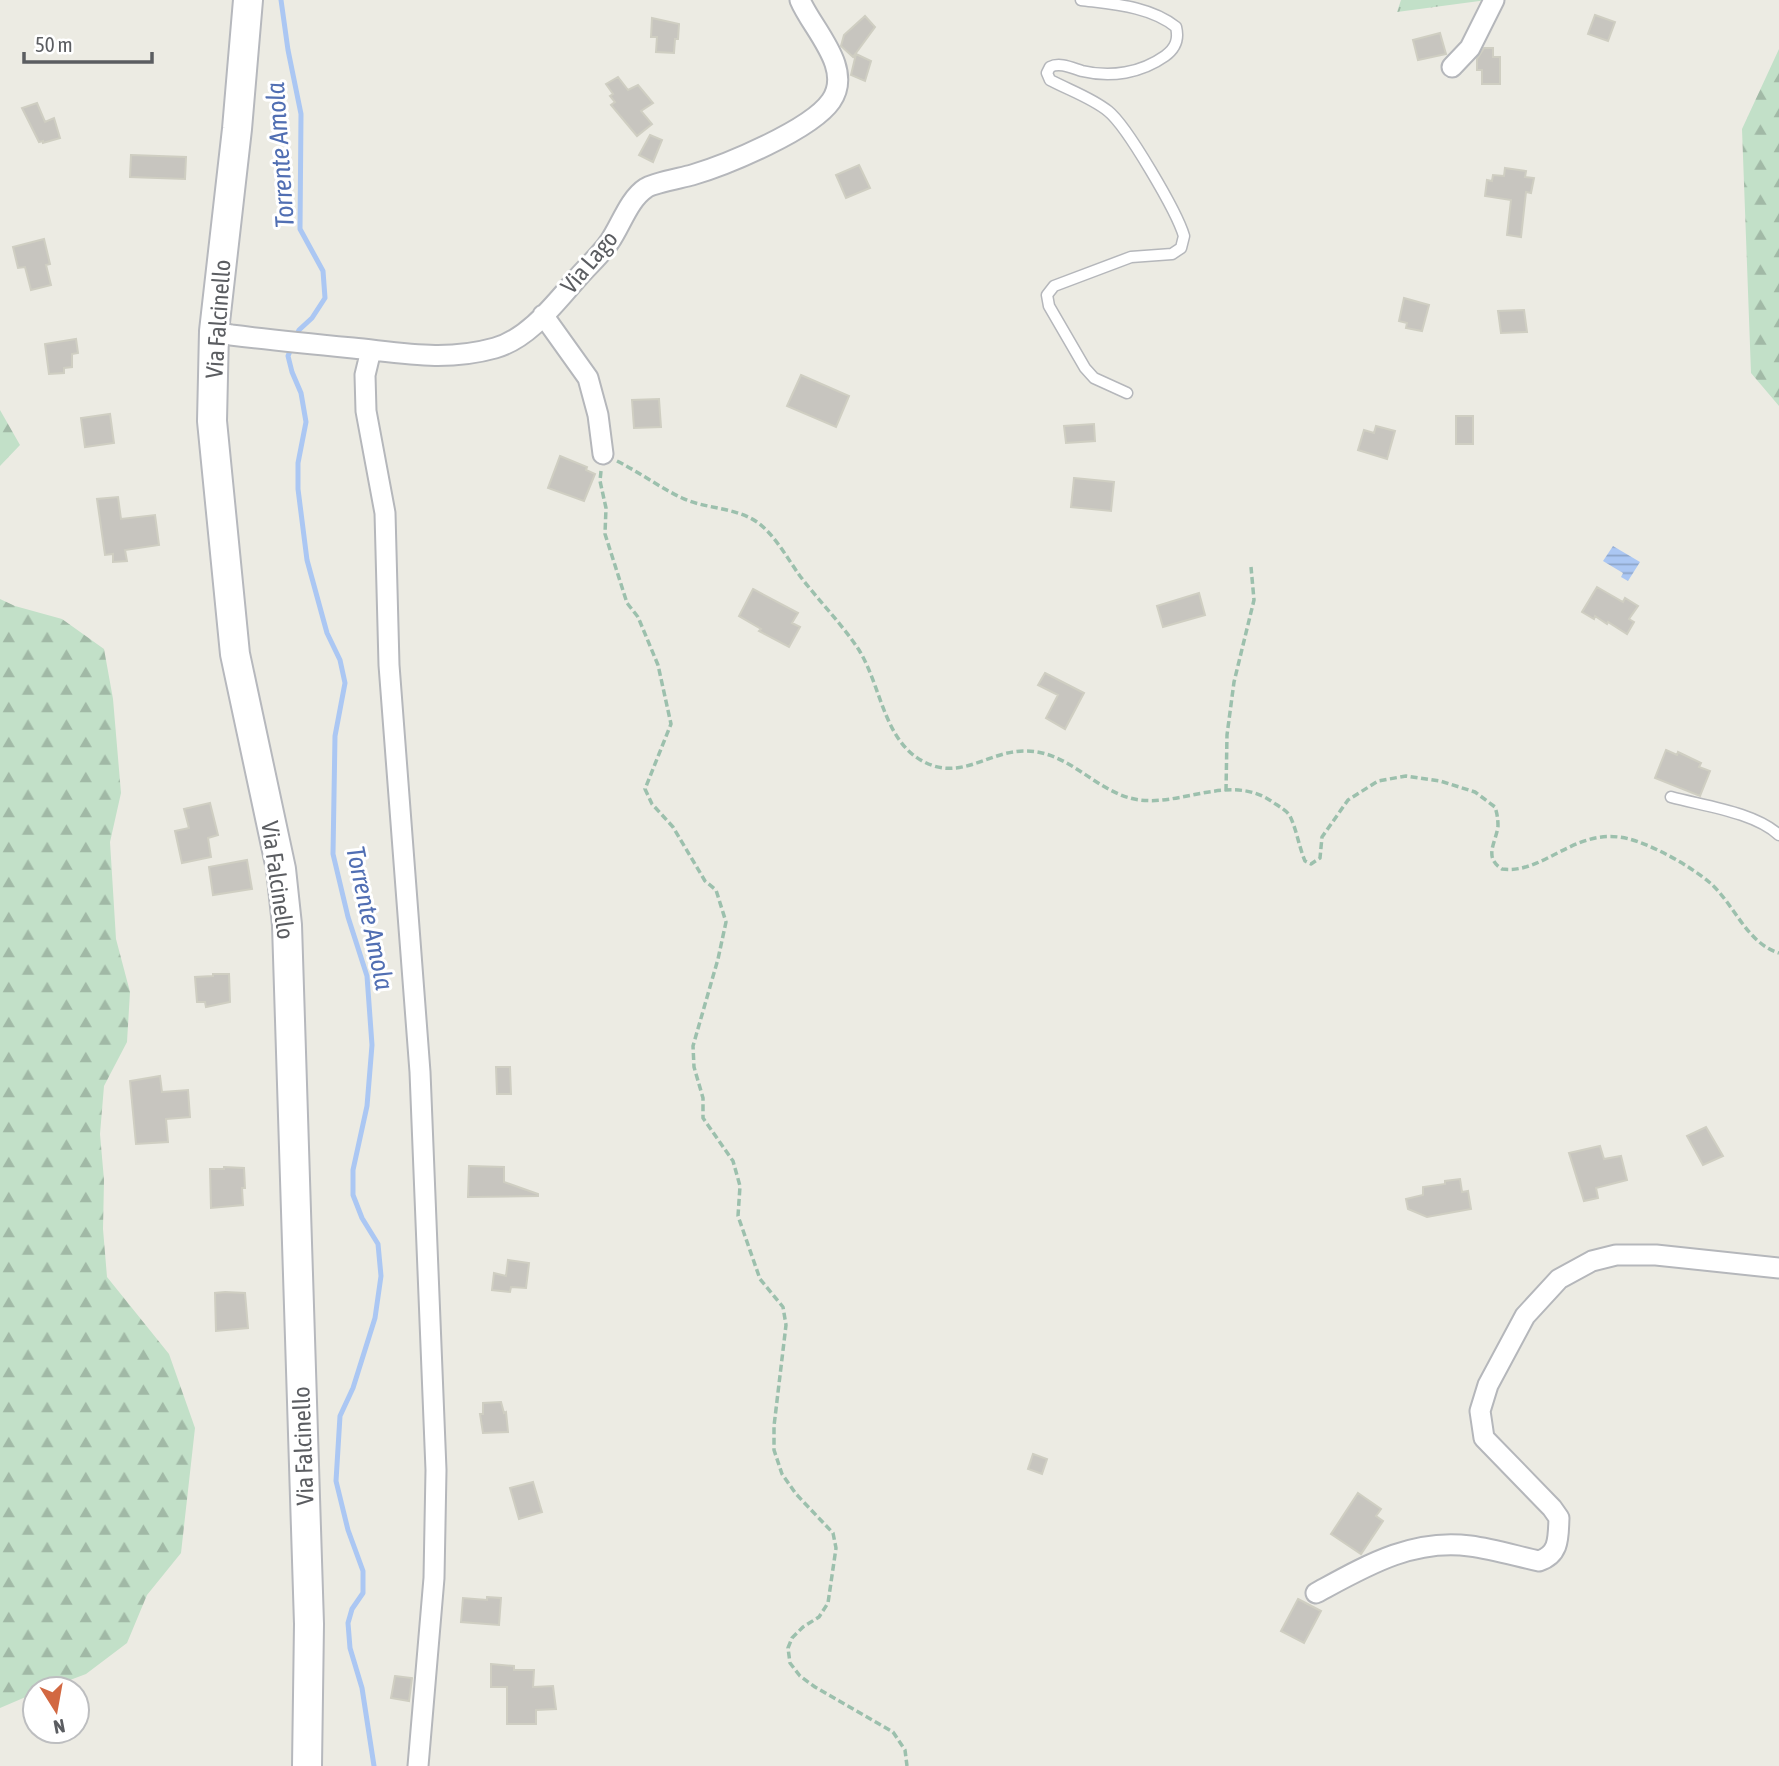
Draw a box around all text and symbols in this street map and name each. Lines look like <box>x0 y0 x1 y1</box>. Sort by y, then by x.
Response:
scale bar <box>24 21 152 65</box>
text: 50 m <box>35 32 73 56</box>
water label: Torrente Amola <box>260 81 300 229</box>
street label: Via Lago <box>555 225 623 299</box>
street label: Via Falcinello <box>200 259 236 379</box>
street label: Via Falcinello <box>256 819 300 941</box>
water label: Torrente Amola <box>340 844 400 992</box>
street label: Via Falcinello <box>287 1386 319 1506</box>
north arrow <box>21 1675 91 1745</box>
text: N <box>52 1715 67 1739</box>

